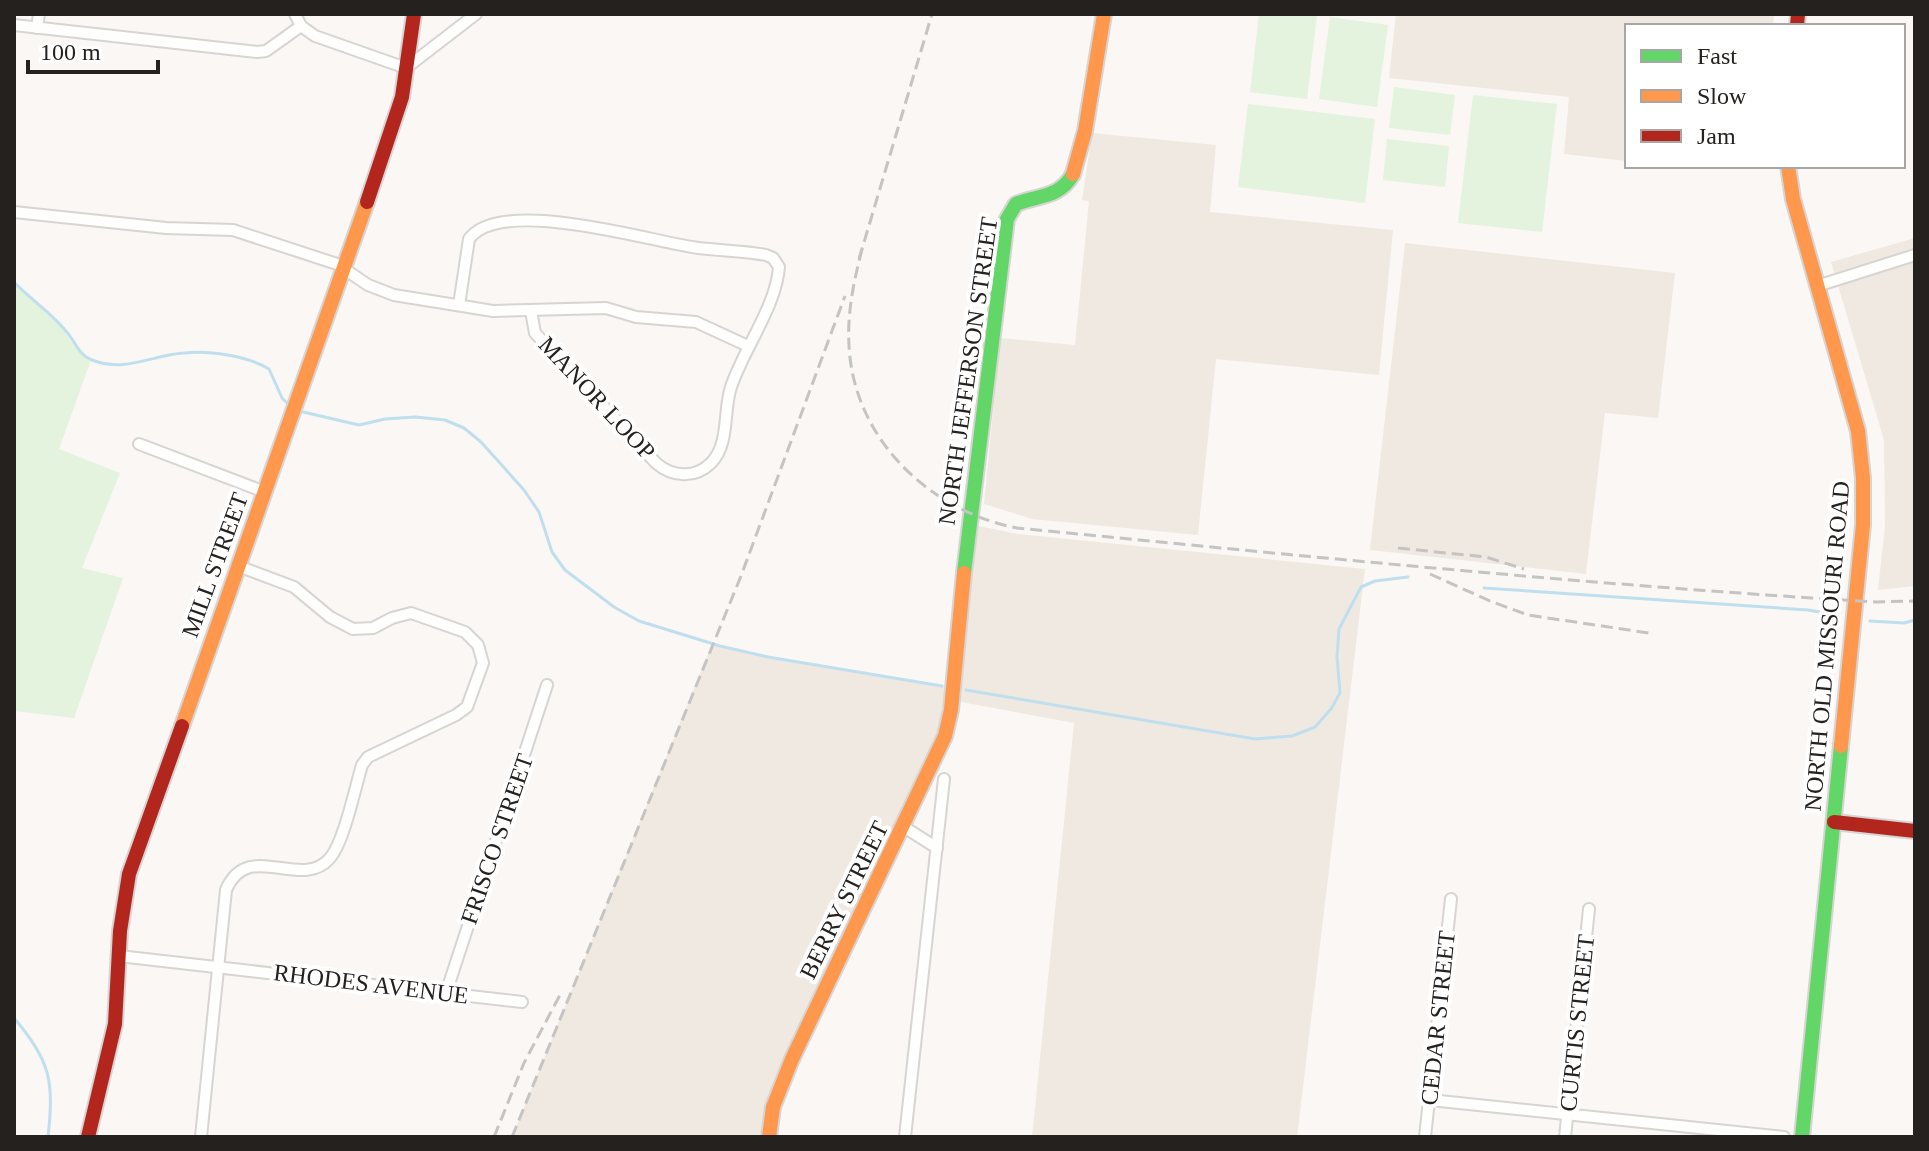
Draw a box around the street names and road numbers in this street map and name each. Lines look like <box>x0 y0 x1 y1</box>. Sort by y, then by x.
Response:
street label: NORTH JEFFERSON STREET <box>934 215 1003 527</box>
street label: MANOR LOOP <box>534 331 660 465</box>
street label: NORTH OLD MISSOURI ROAD <box>1800 480 1854 812</box>
street label: MILL STREET <box>177 489 253 641</box>
street label: FRISCO STREET <box>456 750 538 927</box>
street label: BERRY STREET <box>795 817 893 983</box>
street label: CEDAR STREET <box>1416 929 1460 1107</box>
street label: CURTIS STREET <box>1555 933 1599 1113</box>
street label: RHODES AVENUE <box>272 959 470 1009</box>

